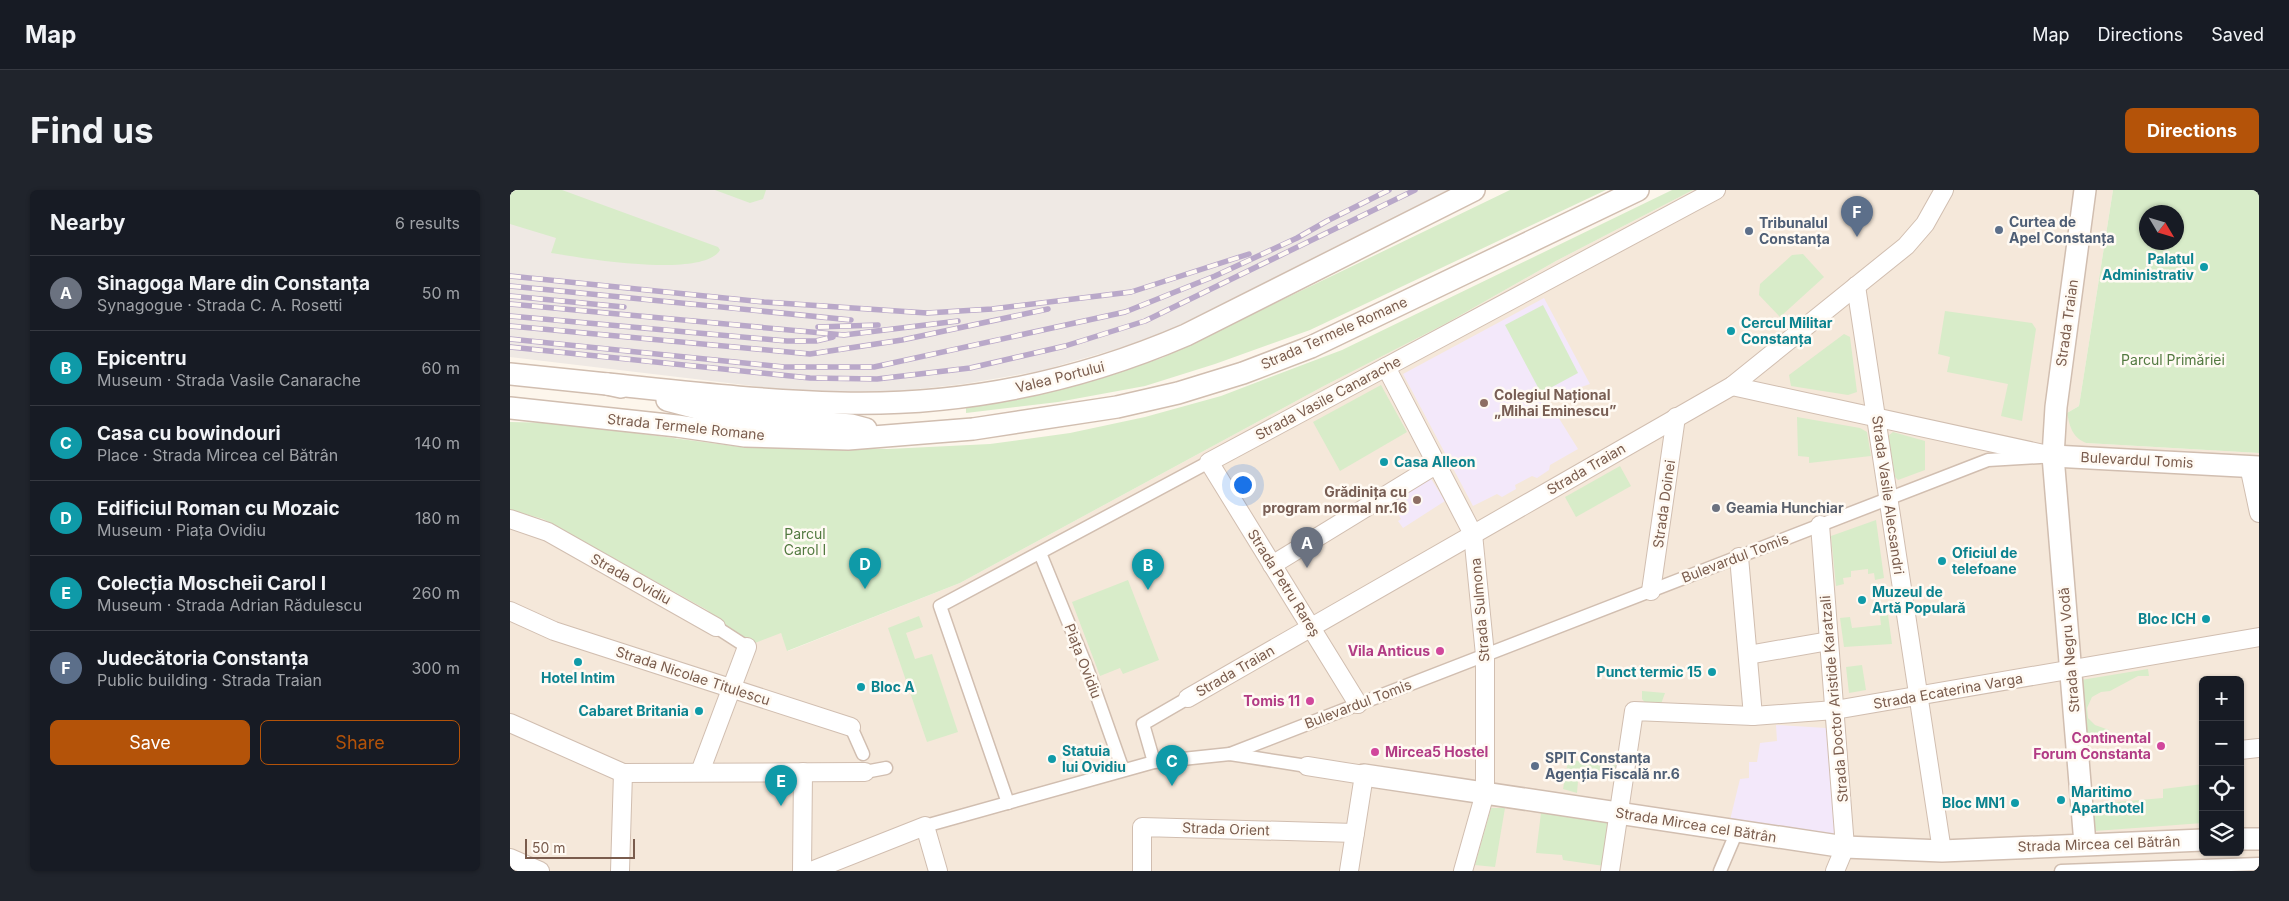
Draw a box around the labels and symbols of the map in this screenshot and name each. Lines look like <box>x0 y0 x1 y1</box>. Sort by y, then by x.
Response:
pin: F <box>1841 196 1873 237</box>
north arrow <box>2139 205 2184 250</box>
place label: Curtea de Apel Constanța <box>2009 213 2115 246</box>
place label: Tribunalul Constanța <box>1759 214 1830 247</box>
marker: Curtea de Apel Constanța <box>1993 224 2005 236</box>
marker: Tribunalul Constanța <box>1743 225 1755 237</box>
place label: Palatul Administrativ <box>2102 250 2195 283</box>
marker: Palatul Administrativ <box>2198 261 2210 273</box>
street label: Strada Traian <box>2052 278 2081 368</box>
street label: Strada Termele Romane <box>1258 293 1410 373</box>
place label: Cercul Militar Constanța <box>1741 314 1833 347</box>
marker: Cercul Militar Constanța <box>1725 325 1737 337</box>
park label: Parcul Primăriei <box>2121 351 2225 368</box>
street label: Strada Vasile Canarache <box>1252 352 1403 443</box>
street label: Valea Portului <box>1014 357 1106 396</box>
place label: Colegiul Național „Mihai Eminescu” <box>1494 386 1617 419</box>
marker: Colegiul Național „Mihai Eminescu” <box>1478 397 1490 409</box>
street label: Strada Termele Romane <box>606 410 766 443</box>
street label: Strada Vasile Alecsandri <box>1869 414 1908 576</box>
street label: Strada Traian <box>1543 439 1628 498</box>
street label: Bulevardul Tomis <box>2080 448 2194 471</box>
place label: Casa Alleon <box>1394 453 1475 470</box>
marker: Casa Alleon <box>1378 456 1390 468</box>
street label: Strada Doinei <box>1649 459 1678 549</box>
your location <box>1230 472 1256 498</box>
place label: Grădinița cu program normal nr.16 <box>1262 483 1407 516</box>
marker: Grădinița cu program normal nr.16 <box>1411 494 1423 506</box>
place label: Geamia Hunchiar <box>1726 499 1844 516</box>
marker: Geamia Hunchiar <box>1710 502 1722 514</box>
park label: Parcul Carol I <box>784 525 826 558</box>
street label: Strada Petru Rareș <box>1244 526 1324 640</box>
pin: A <box>1291 527 1323 568</box>
street label: Bulevardul Tomis <box>1679 529 1791 586</box>
place label: Oficiul de telefoane <box>1952 544 2017 577</box>
pin: D <box>849 548 881 589</box>
street label: Strada Ovidiu <box>588 549 674 608</box>
pin: B <box>1132 549 1164 590</box>
marker: Oficiul de telefoane <box>1936 555 1948 567</box>
street label: Strada Sulmona <box>1466 557 1493 663</box>
place label: Muzeul de Artă Populară <box>1872 583 1966 616</box>
street label: Strada Negru Vodă <box>2055 587 2082 713</box>
marker: Muzeul de Artă Populară <box>1856 594 1868 606</box>
street label: Strada Doctor Aristide Karatzali <box>1816 595 1851 803</box>
place label: Bloc ICH <box>2138 610 2196 627</box>
marker: Bloc ICH <box>2200 613 2212 625</box>
street label: Piața Ovidiu <box>1060 621 1106 701</box>
street label: Strada Traian <box>1192 641 1277 700</box>
place label: Vila Anticus <box>1348 642 1430 659</box>
street label: Strada Nicolae Titulescu <box>614 643 772 709</box>
marker: Vila Anticus <box>1434 645 1446 657</box>
marker: Hotel Intim <box>572 656 584 668</box>
place label: Punct termic 15 <box>1597 663 1702 680</box>
marker: Punct termic 15 <box>1706 666 1718 678</box>
place label: Hotel Intim <box>541 669 615 686</box>
street label: Strada Ecaterina Varga <box>1872 669 2024 712</box>
street label: Bulevardul Tomis <box>1302 675 1414 732</box>
place label: Bloc A <box>871 678 915 695</box>
marker: Bloc A <box>855 681 867 693</box>
place label: Tomis 11 <box>1243 692 1300 709</box>
marker: Tomis 11 <box>1304 695 1316 707</box>
place label: Cabaret Britania <box>578 702 689 719</box>
marker: Cabaret Britania <box>693 705 705 717</box>
place label: Continental Forum Constanta <box>2033 729 2151 762</box>
marker: Continental Forum Constanta <box>2155 740 2167 752</box>
place label: Statuia lui Ovidiu <box>1062 742 1126 775</box>
place label: Mircea5 Hostel <box>1385 743 1488 760</box>
pin: C <box>1156 745 1188 786</box>
marker: Mircea5 Hostel <box>1369 746 1381 758</box>
place label: SPIT Constanța Agenția Fiscală nr.6 <box>1545 749 1680 782</box>
marker: Statuia lui Ovidiu <box>1046 753 1058 765</box>
marker: SPIT Constanța Agenția Fiscală nr.6 <box>1529 760 1541 772</box>
pin: E <box>765 765 797 806</box>
place label: Maritimo Aparthotel <box>2071 783 2144 816</box>
place label: Bloc MN1 <box>1942 794 2005 811</box>
marker: Maritimo Aparthotel <box>2055 794 2067 806</box>
marker: Bloc MN1 <box>2009 797 2021 809</box>
street label: Strada Mircea cel Bătrân <box>1614 803 1778 846</box>
street label: Strada Orient <box>1182 818 1271 839</box>
street label: Strada Mircea cel Bătrân <box>2017 832 2181 855</box>
scale bar <box>525 836 635 859</box>

